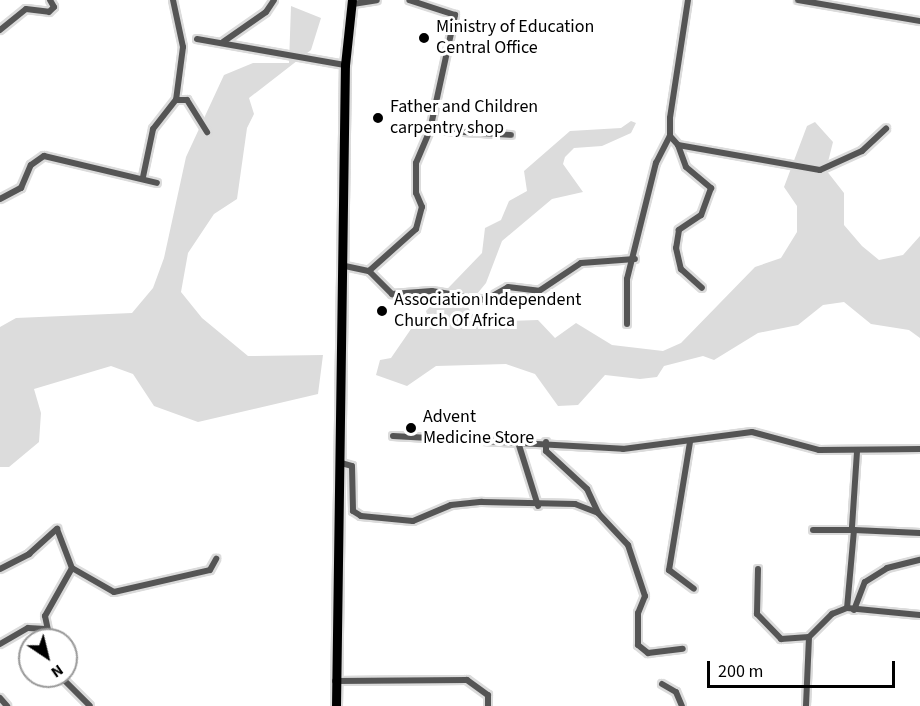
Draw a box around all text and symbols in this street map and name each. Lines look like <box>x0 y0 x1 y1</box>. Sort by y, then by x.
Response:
place label: Ministry of Education Central Office <box>436 17 594 60</box>
marker: Ministry of Education Central Office <box>417 31 431 45</box>
place label: Father and Children carpentry shop <box>390 97 538 140</box>
marker: Father and Children carpentry shop <box>371 111 385 125</box>
place label: Association Independent Church Of Africa <box>394 290 581 332</box>
marker: Association Independent Church Of Africa <box>375 304 389 318</box>
place label: Advent Medicine Store <box>423 407 534 450</box>
marker: Advent Medicine Store <box>404 421 418 435</box>
north arrow <box>18 628 78 688</box>
scale bar <box>710 649 898 687</box>
text: N <box>47 659 68 683</box>
text: 200 m <box>718 659 763 684</box>

